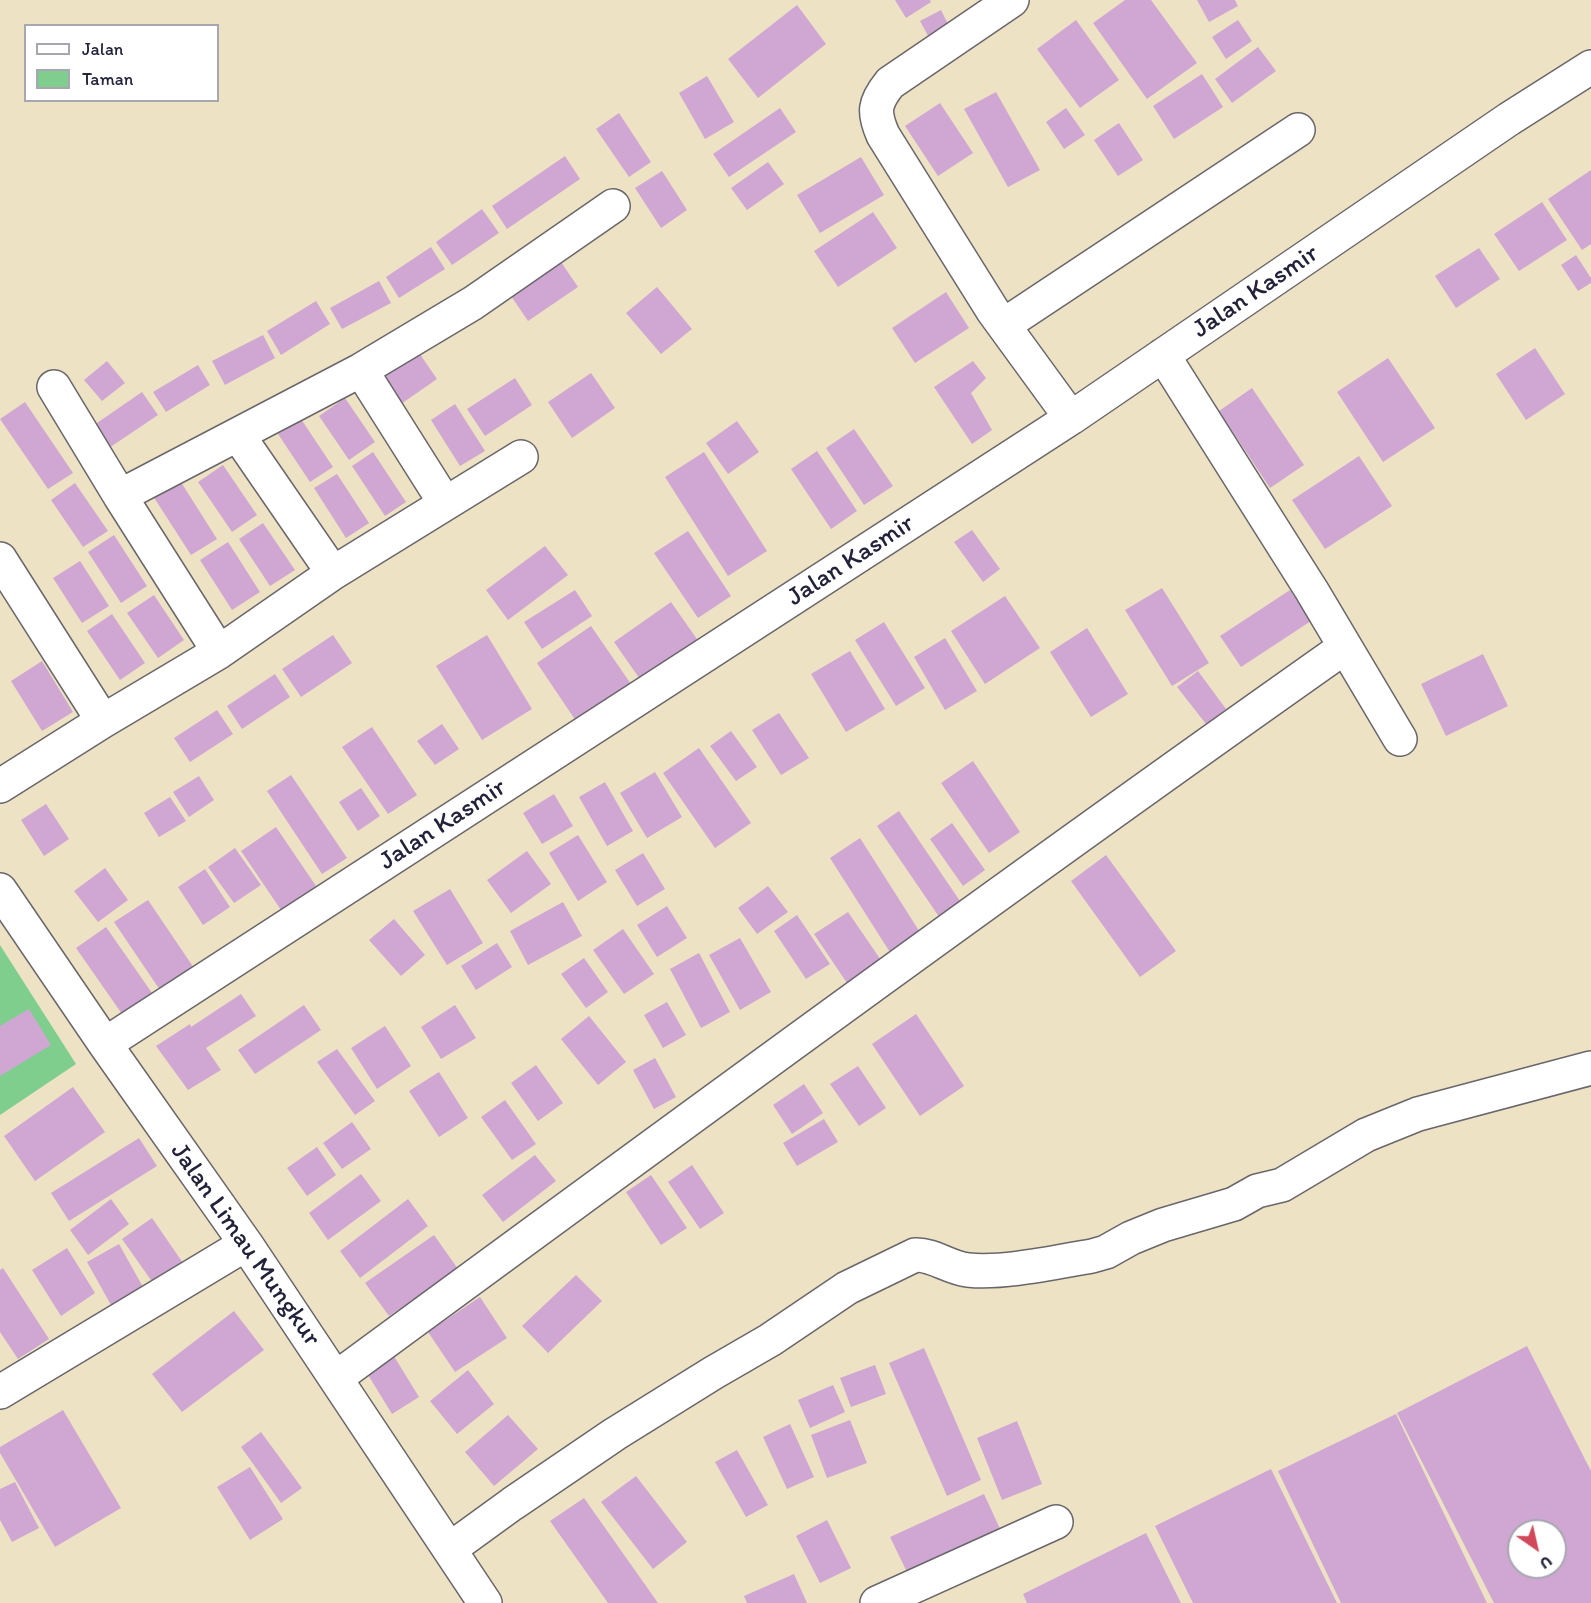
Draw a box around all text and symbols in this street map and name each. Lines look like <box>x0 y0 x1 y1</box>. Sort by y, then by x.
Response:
legend <box>24 24 219 102</box>
text: Jalan <box>82 38 123 60</box>
text: Taman <box>82 68 133 90</box>
street label: Jalan Kasmir <box>1187 238 1325 346</box>
street label: Jalan Kasmir <box>782 508 920 614</box>
street label: Jalan Kasmir <box>374 772 512 878</box>
street label: Jalan Limau Mungkur <box>163 1137 327 1353</box>
north arrow <box>1507 1519 1567 1579</box>
text: U <box>1537 1552 1556 1574</box>

